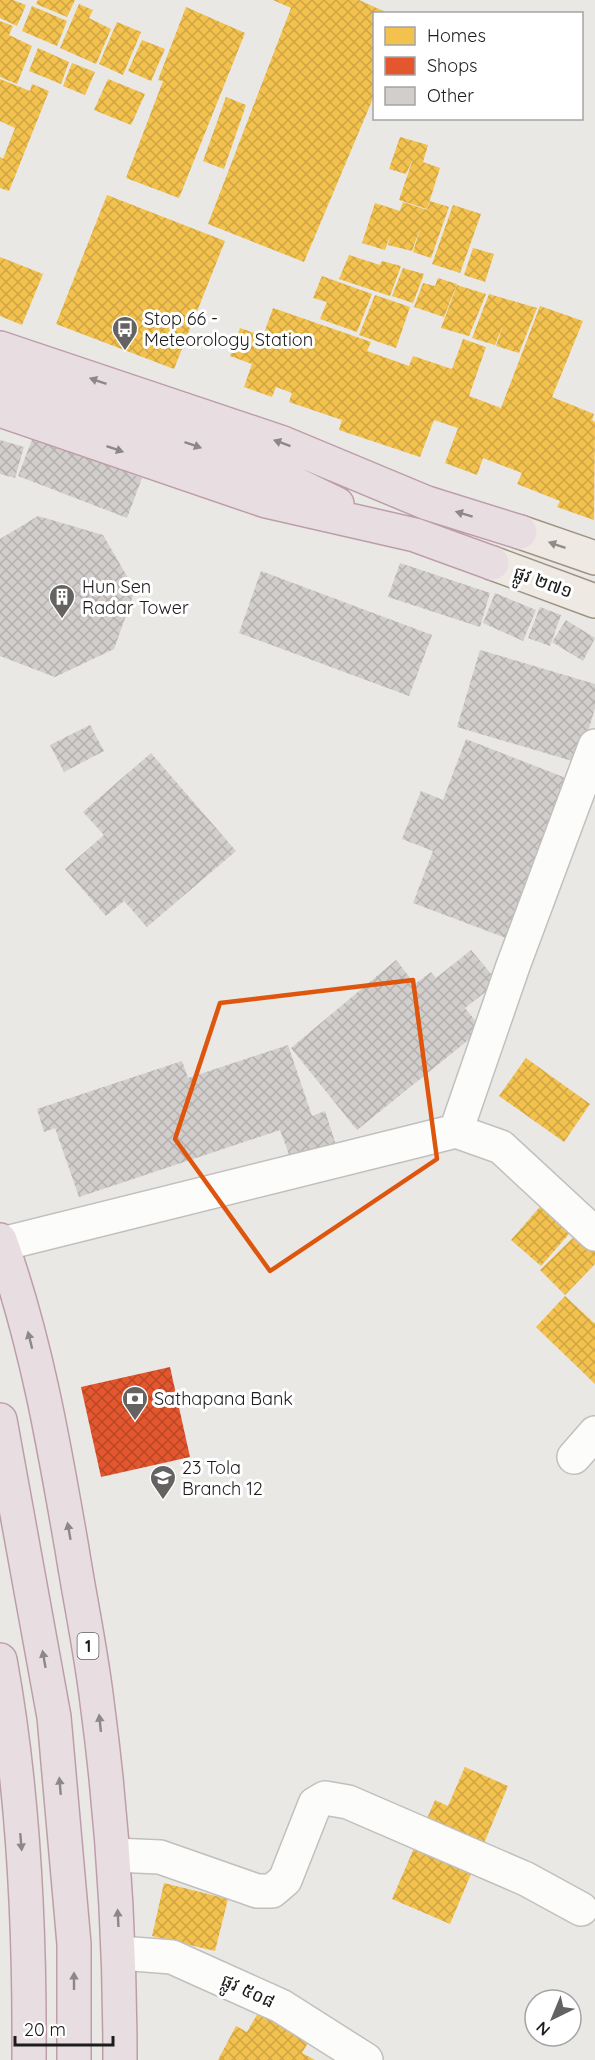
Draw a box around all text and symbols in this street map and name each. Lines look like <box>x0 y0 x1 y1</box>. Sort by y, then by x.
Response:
legend <box>373 12 583 120</box>
text: Homes <box>427 24 486 47</box>
text: Shops <box>427 54 478 77</box>
text: Other <box>427 84 474 107</box>
place label: Stop 66 - Meteorology Station <box>144 307 313 351</box>
bus stop icon: Stop 66 - Meteorology Station <box>110 314 140 352</box>
one-way arrow <box>89 375 107 385</box>
one-way arrow <box>273 438 291 448</box>
one-way arrow <box>184 441 202 451</box>
one-way arrow <box>106 445 124 455</box>
one-way arrow <box>455 509 473 518</box>
one-way arrow <box>548 539 566 549</box>
street label: ផ្លូវ ២៧១ <box>509 560 576 608</box>
place label: Hun Sen Radar Tower <box>82 575 189 619</box>
building icon: Hun Sen Radar Tower <box>47 582 77 620</box>
one-way arrow <box>25 1331 35 1349</box>
bank icon: Sathapana Bank <box>120 1384 150 1422</box>
place label: Sathapana Bank <box>154 1387 293 1410</box>
place label: 23 Tola Branch 12 <box>182 1456 263 1500</box>
school or university icon: 23 Tola Branch 12 <box>148 1463 178 1501</box>
one-way arrow <box>64 1521 73 1540</box>
road number: 1 <box>78 1633 98 1659</box>
one-way arrow <box>39 1649 48 1668</box>
one-way arrow <box>95 1714 105 1733</box>
one-way arrow <box>55 1777 65 1796</box>
one-way arrow <box>16 1833 26 1852</box>
one-way arrow <box>113 1908 122 1927</box>
street label: ផ្លូវ ៥០៨ <box>215 1968 279 2018</box>
one-way arrow <box>69 1971 79 1990</box>
north arrow <box>523 1988 583 2048</box>
scale bar <box>15 2009 112 2047</box>
text: 20 m <box>24 2018 66 2041</box>
text: N <box>532 2018 554 2040</box>

